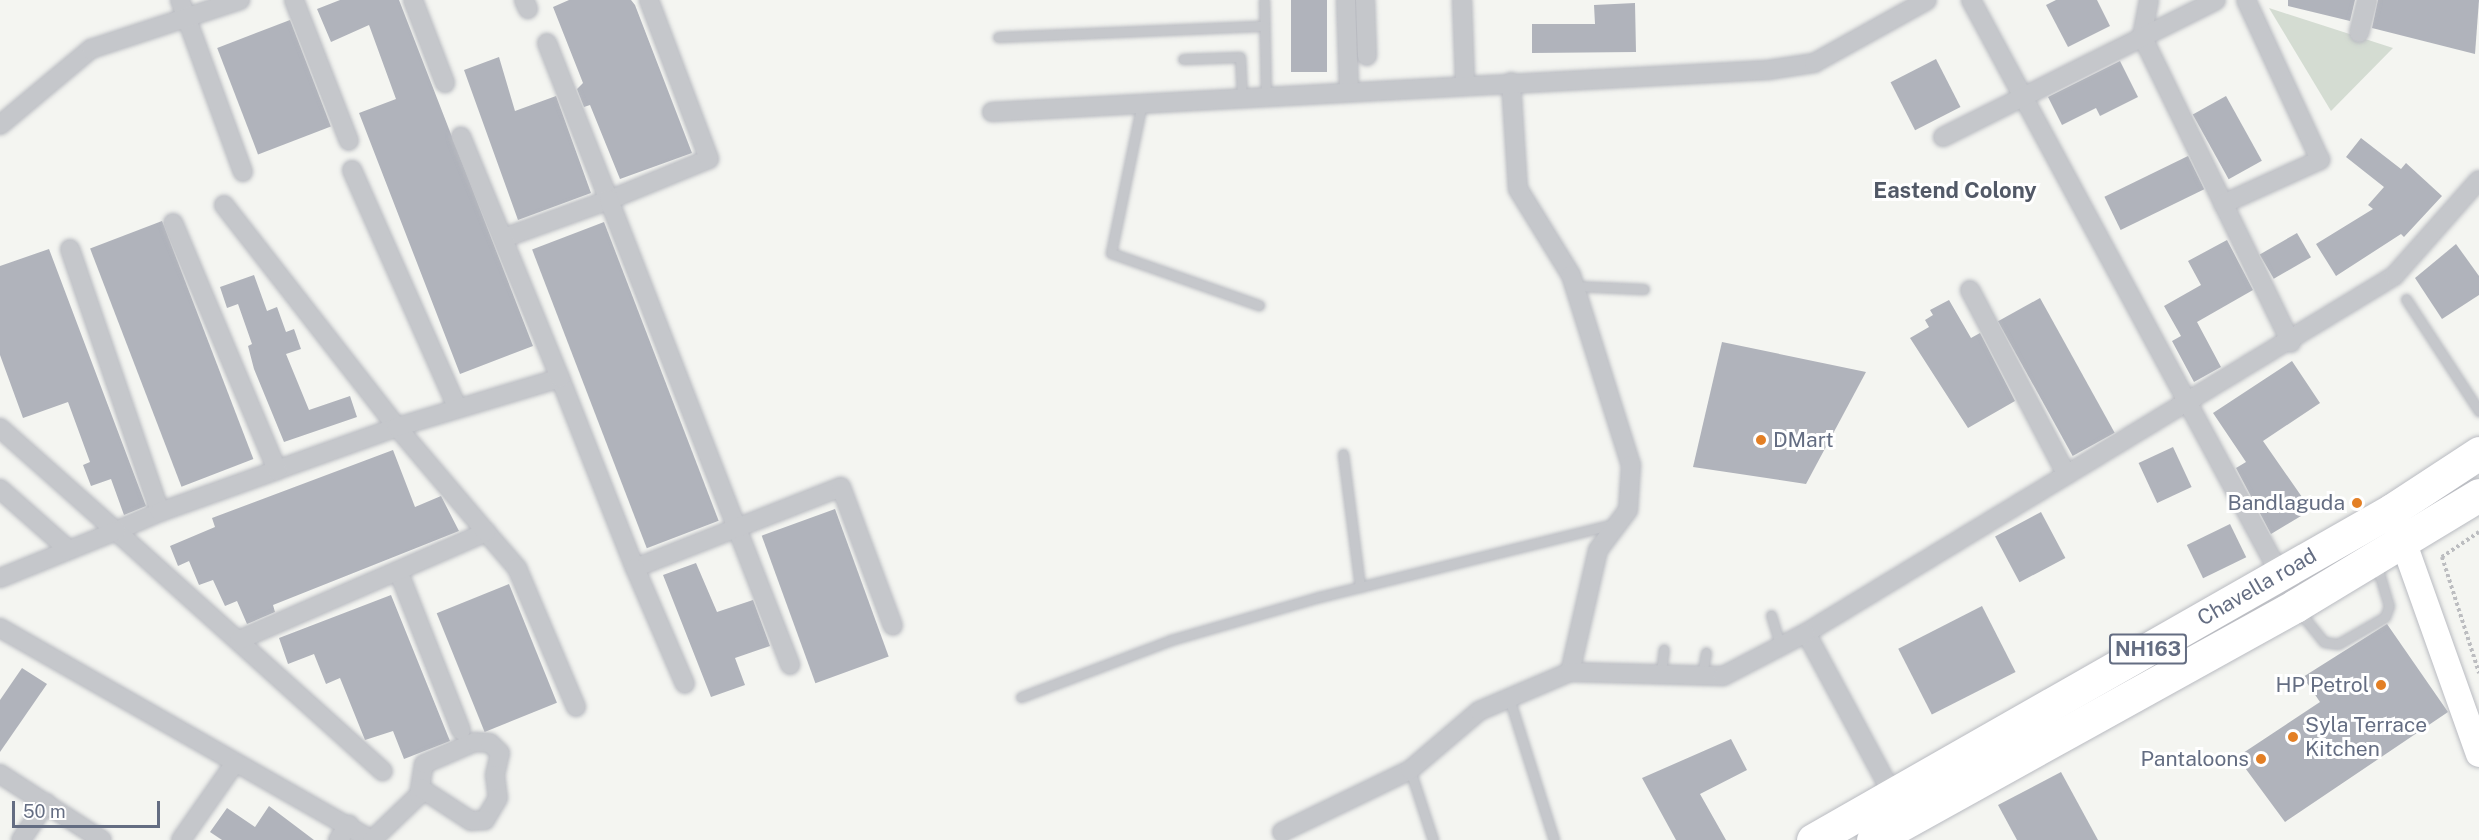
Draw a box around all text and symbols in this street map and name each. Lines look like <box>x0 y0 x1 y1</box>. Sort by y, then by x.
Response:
district label: Eastend Colony <box>1873 178 2037 204</box>
place label: DMart <box>1773 427 1834 453</box>
marker: DMart <box>1754 433 1768 447</box>
place label: Bandlaguda <box>2228 490 2345 516</box>
marker: Bandlaguda <box>2350 496 2364 510</box>
street label: Chavella road <box>2193 543 2321 631</box>
road number: NH163 <box>2108 632 2188 666</box>
place label: HP Petrol <box>2275 672 2369 698</box>
marker: HP Petrol <box>2374 678 2388 692</box>
place label: Syla Terrace Kitchen <box>2305 712 2427 762</box>
marker: Syla Terrace Kitchen <box>2286 730 2300 744</box>
place label: Pantaloons <box>2141 746 2249 772</box>
marker: Pantaloons <box>2254 752 2268 766</box>
scale bar <box>15 789 164 827</box>
text: 50 m <box>23 801 66 822</box>

